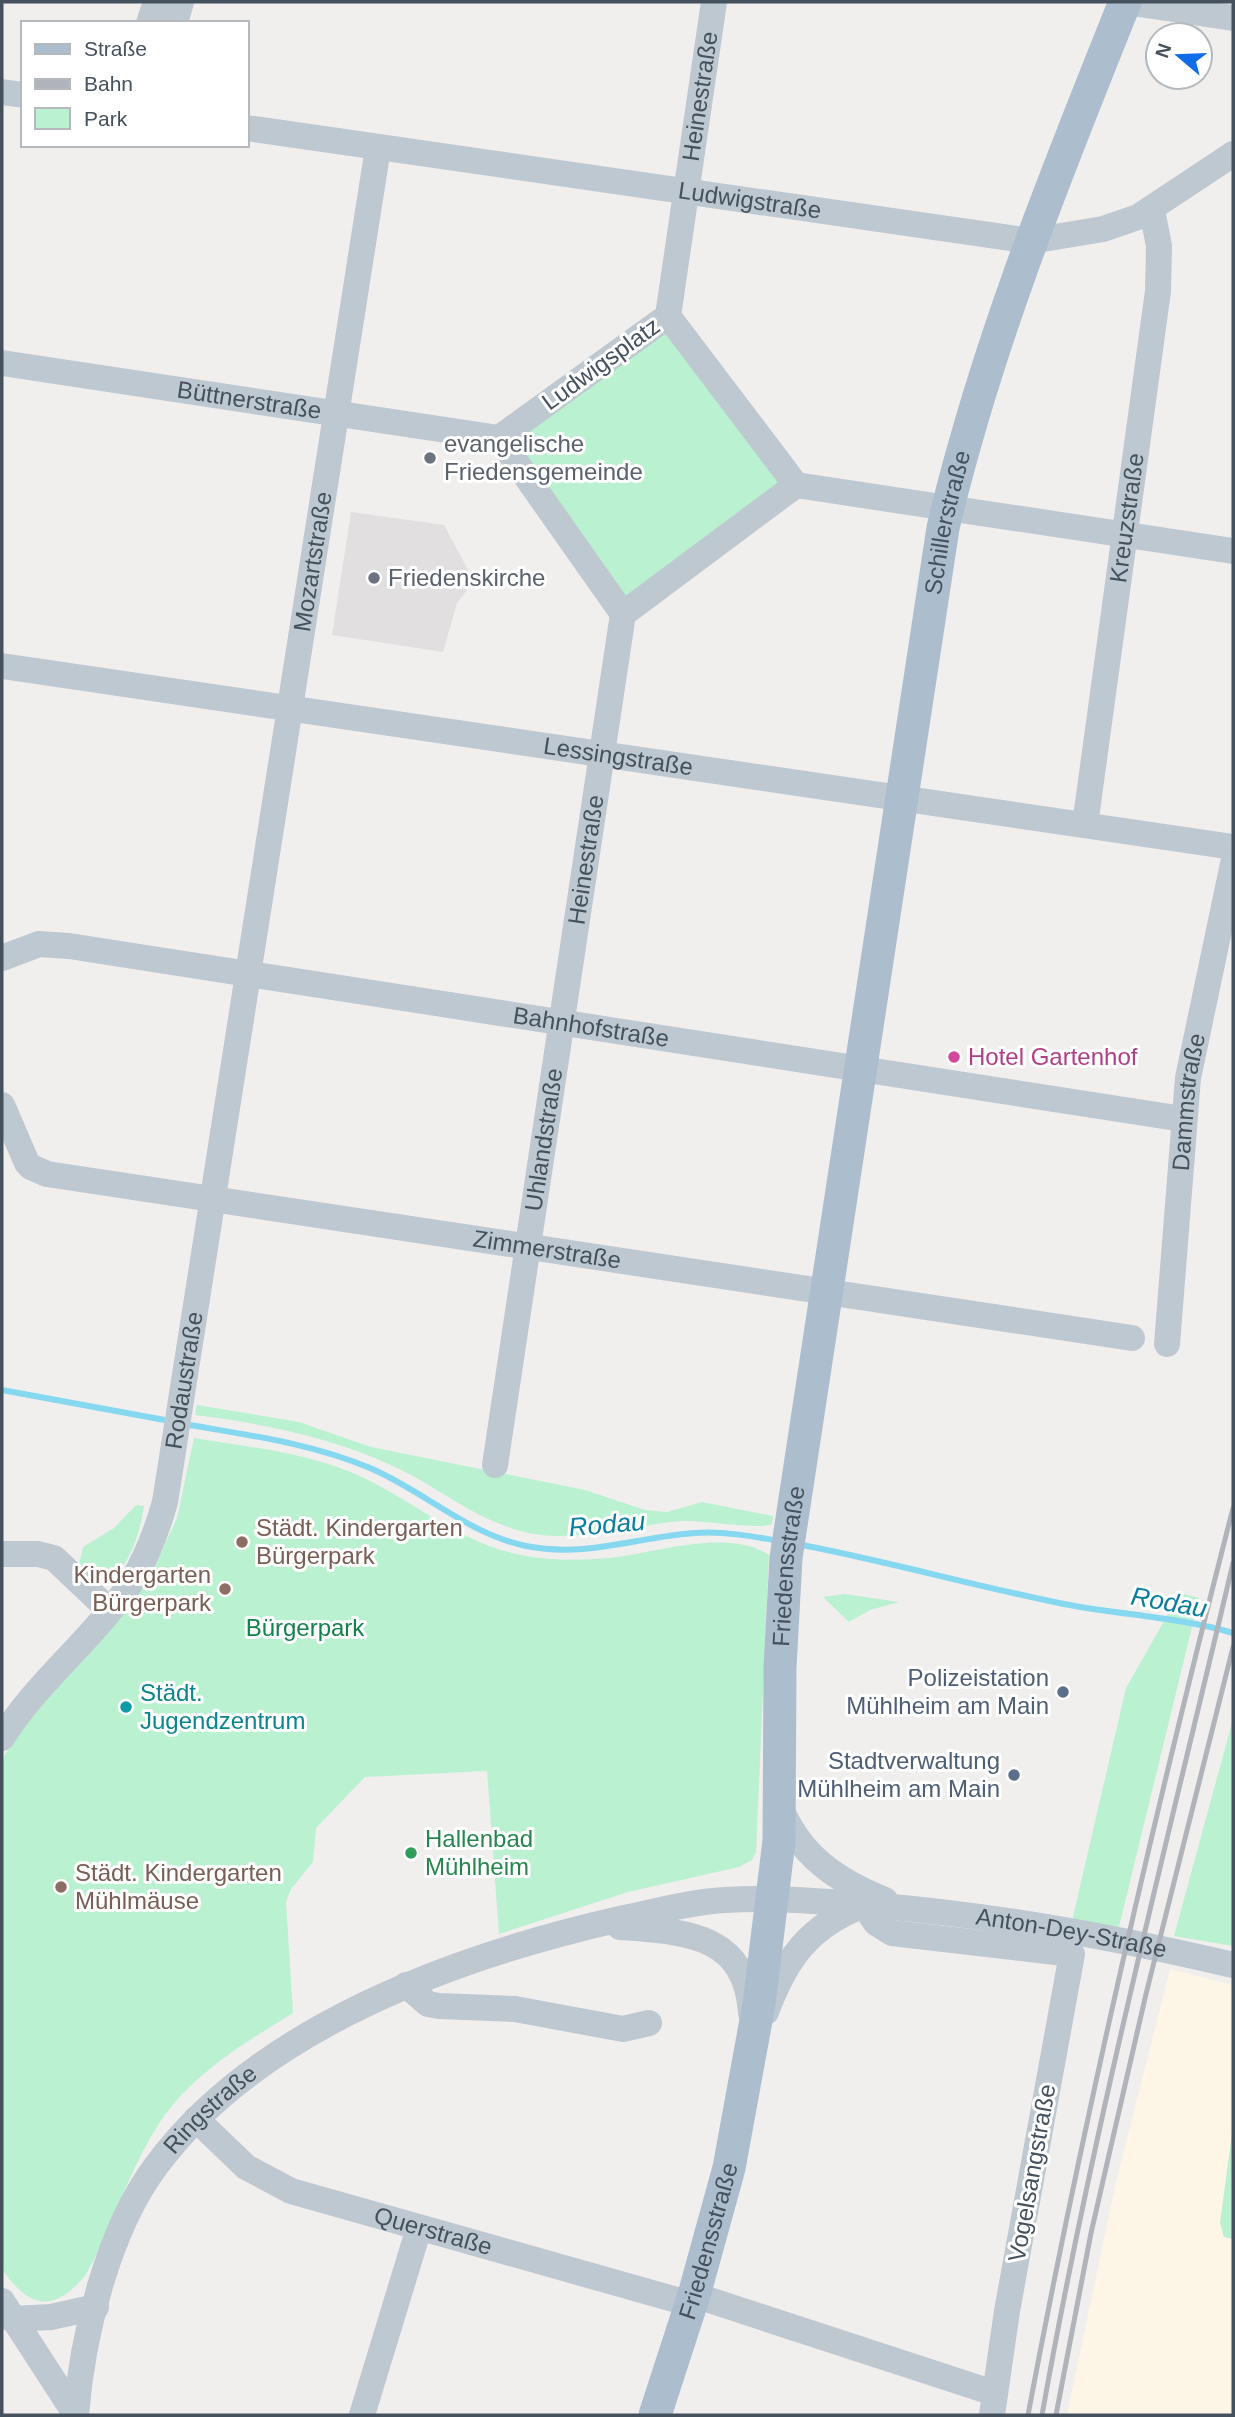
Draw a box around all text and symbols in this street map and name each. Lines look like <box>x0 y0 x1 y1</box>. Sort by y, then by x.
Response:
legend <box>21 21 248 147</box>
north arrow <box>1144 21 1214 91</box>
street label: Heinestraße <box>677 30 723 163</box>
text: Straße <box>84 37 147 60</box>
text: N <box>1151 41 1176 61</box>
text: Bahn <box>84 72 133 95</box>
text: Park <box>84 107 128 130</box>
street label: Ludwigstraße <box>677 176 823 224</box>
street label: Ludwigsplatz <box>537 312 665 415</box>
street label: Büttnerstraße <box>175 376 323 424</box>
place label: evangelische Friedensgemeinde <box>444 430 643 485</box>
street label: Schillerstraße <box>919 447 975 597</box>
marker: evangelische Friedensgemeinde <box>422 450 438 466</box>
street label: Kreuzstraße <box>1104 451 1149 584</box>
street label: Mozartstraße <box>288 490 337 633</box>
place label: Friedenskirche <box>388 564 545 591</box>
marker: Friedenskirche <box>366 570 382 586</box>
street label: Lessingstraße <box>542 732 695 780</box>
street label: Heinestraße <box>562 793 609 926</box>
street label: Bahnhofstraße <box>511 1001 671 1052</box>
street label: Dammstraße <box>1167 1031 1210 1172</box>
place label: Hotel Gartenhof <box>968 1043 1138 1070</box>
marker: Hotel Gartenhof <box>946 1049 962 1065</box>
street label: Uhlandstraße <box>519 1066 568 1213</box>
street label: Zimmerstraße <box>471 1225 623 1274</box>
street label: Rodaustraße <box>159 1310 208 1451</box>
street label: Friedensstraße <box>767 1484 810 1647</box>
water label: Rodau <box>568 1506 646 1542</box>
place label: Städt. Kindergarten Bürgerpark <box>256 1514 463 1569</box>
marker: Städt. Kindergarten Bürgerpark <box>234 1534 250 1550</box>
place label: Kindergarten Bürgerpark <box>74 1561 212 1616</box>
marker: Kindergarten Bürgerpark <box>217 1581 233 1597</box>
water label: Rodau <box>1129 1581 1209 1623</box>
park label: Bürgerpark <box>246 1614 365 1641</box>
place label: Polizeistation Mühlheim am Main <box>846 1664 1049 1719</box>
place label: Städt. Jugendzentrum <box>140 1679 305 1734</box>
marker: Polizeistation Mühlheim am Main <box>1055 1684 1071 1700</box>
marker: Städt. Jugendzentrum <box>118 1699 134 1715</box>
place label: Stadtverwaltung Mühlheim am Main <box>797 1747 1000 1802</box>
marker: Stadtverwaltung Mühlheim am Main <box>1006 1767 1022 1783</box>
place label: Hallenbad Mühlheim <box>425 1825 533 1880</box>
marker: Hallenbad Mühlheim <box>403 1845 419 1861</box>
place label: Städt. Kindergarten Mühlmäuse <box>75 1859 282 1914</box>
marker: Städt. Kindergarten Mühlmäuse <box>53 1879 69 1895</box>
street label: Anton-Dey-Straße <box>974 1903 1169 1963</box>
street label: Ringstraße <box>157 2059 262 2159</box>
street label: Vogelsangstraße <box>1003 2082 1060 2264</box>
street label: Friedensstraße <box>673 2160 743 2323</box>
street label: Querstraße <box>371 2201 495 2260</box>

